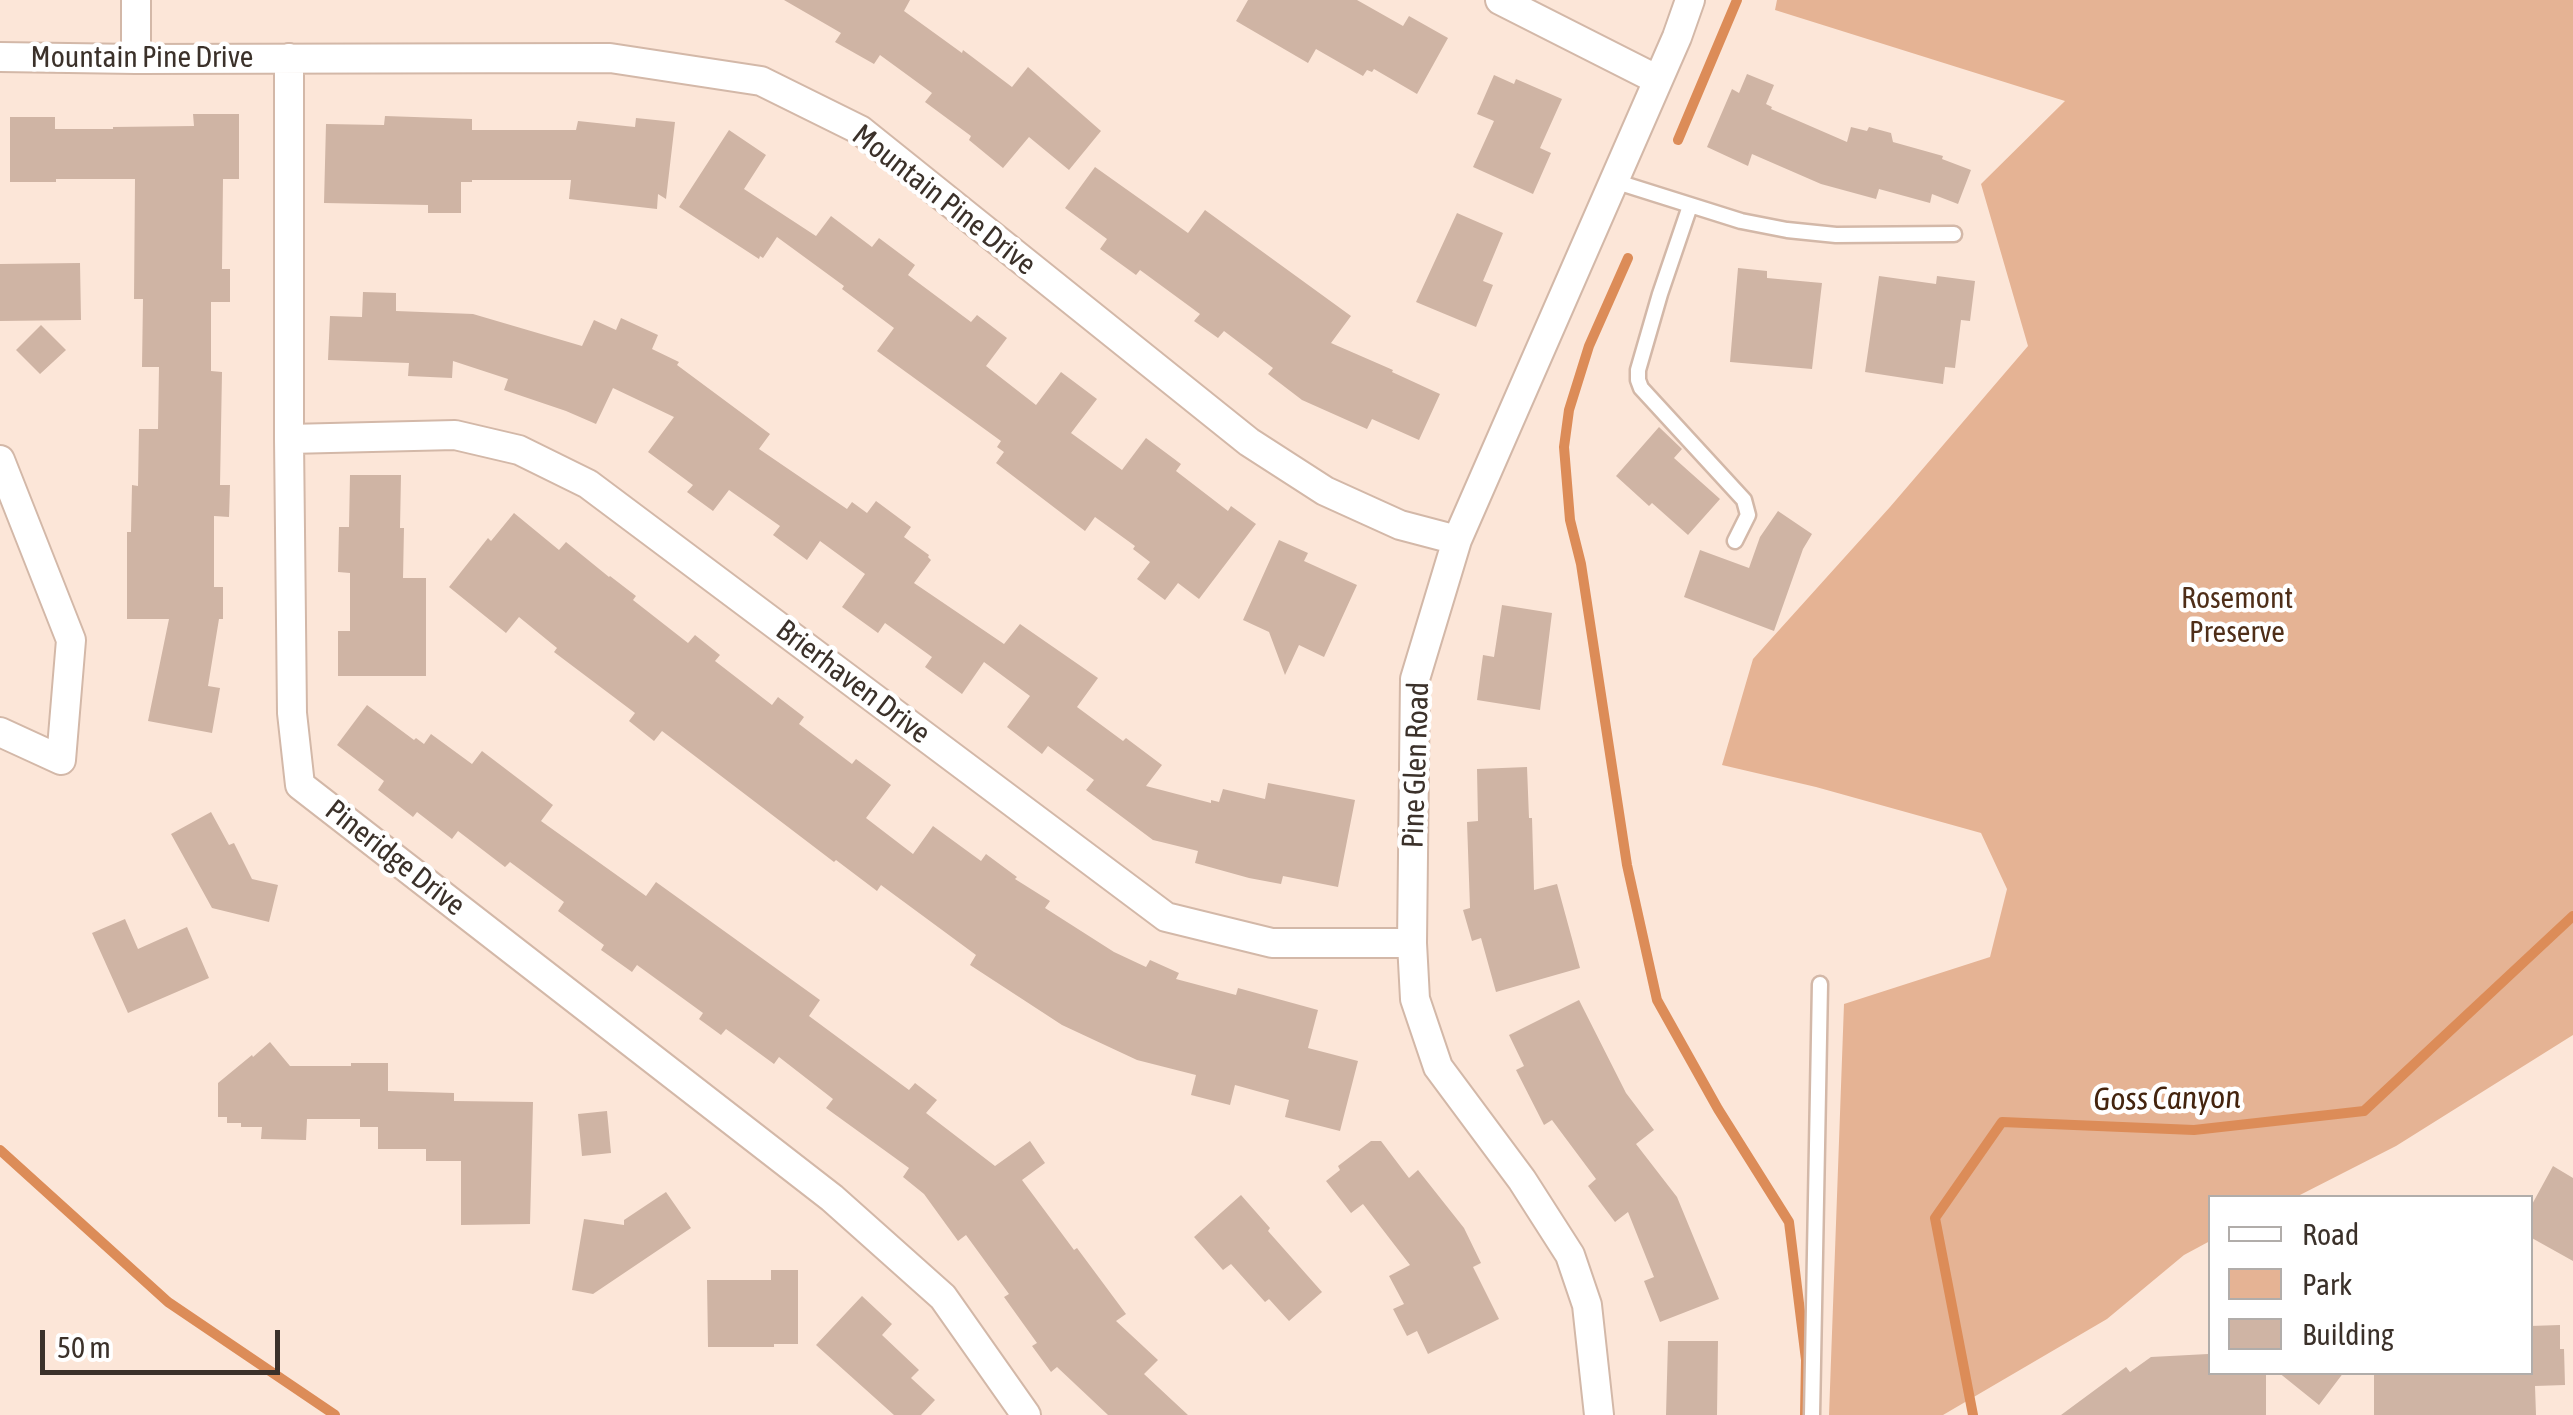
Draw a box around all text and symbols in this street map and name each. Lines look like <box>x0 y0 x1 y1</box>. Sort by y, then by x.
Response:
street label: Mountain Pine Drive <box>31 40 253 76</box>
street label: Mountain Pine Drive <box>845 117 1043 283</box>
park label: Rosemont Preserve <box>2181 581 2293 652</box>
street label: Brierhaven Drive <box>769 612 937 752</box>
street label: Pine Glen Road <box>1395 681 1437 849</box>
street label: Pineridge Drive <box>318 792 472 924</box>
water label: Goss Canyon <box>2093 1079 2241 1119</box>
legend <box>2208 1195 2533 1375</box>
text: Road <box>2302 1217 2359 1251</box>
text: Park <box>2302 1267 2352 1301</box>
scale bar <box>45 1310 285 1372</box>
text: Building <box>2302 1317 2394 1351</box>
text: 50 m <box>57 1330 111 1364</box>

